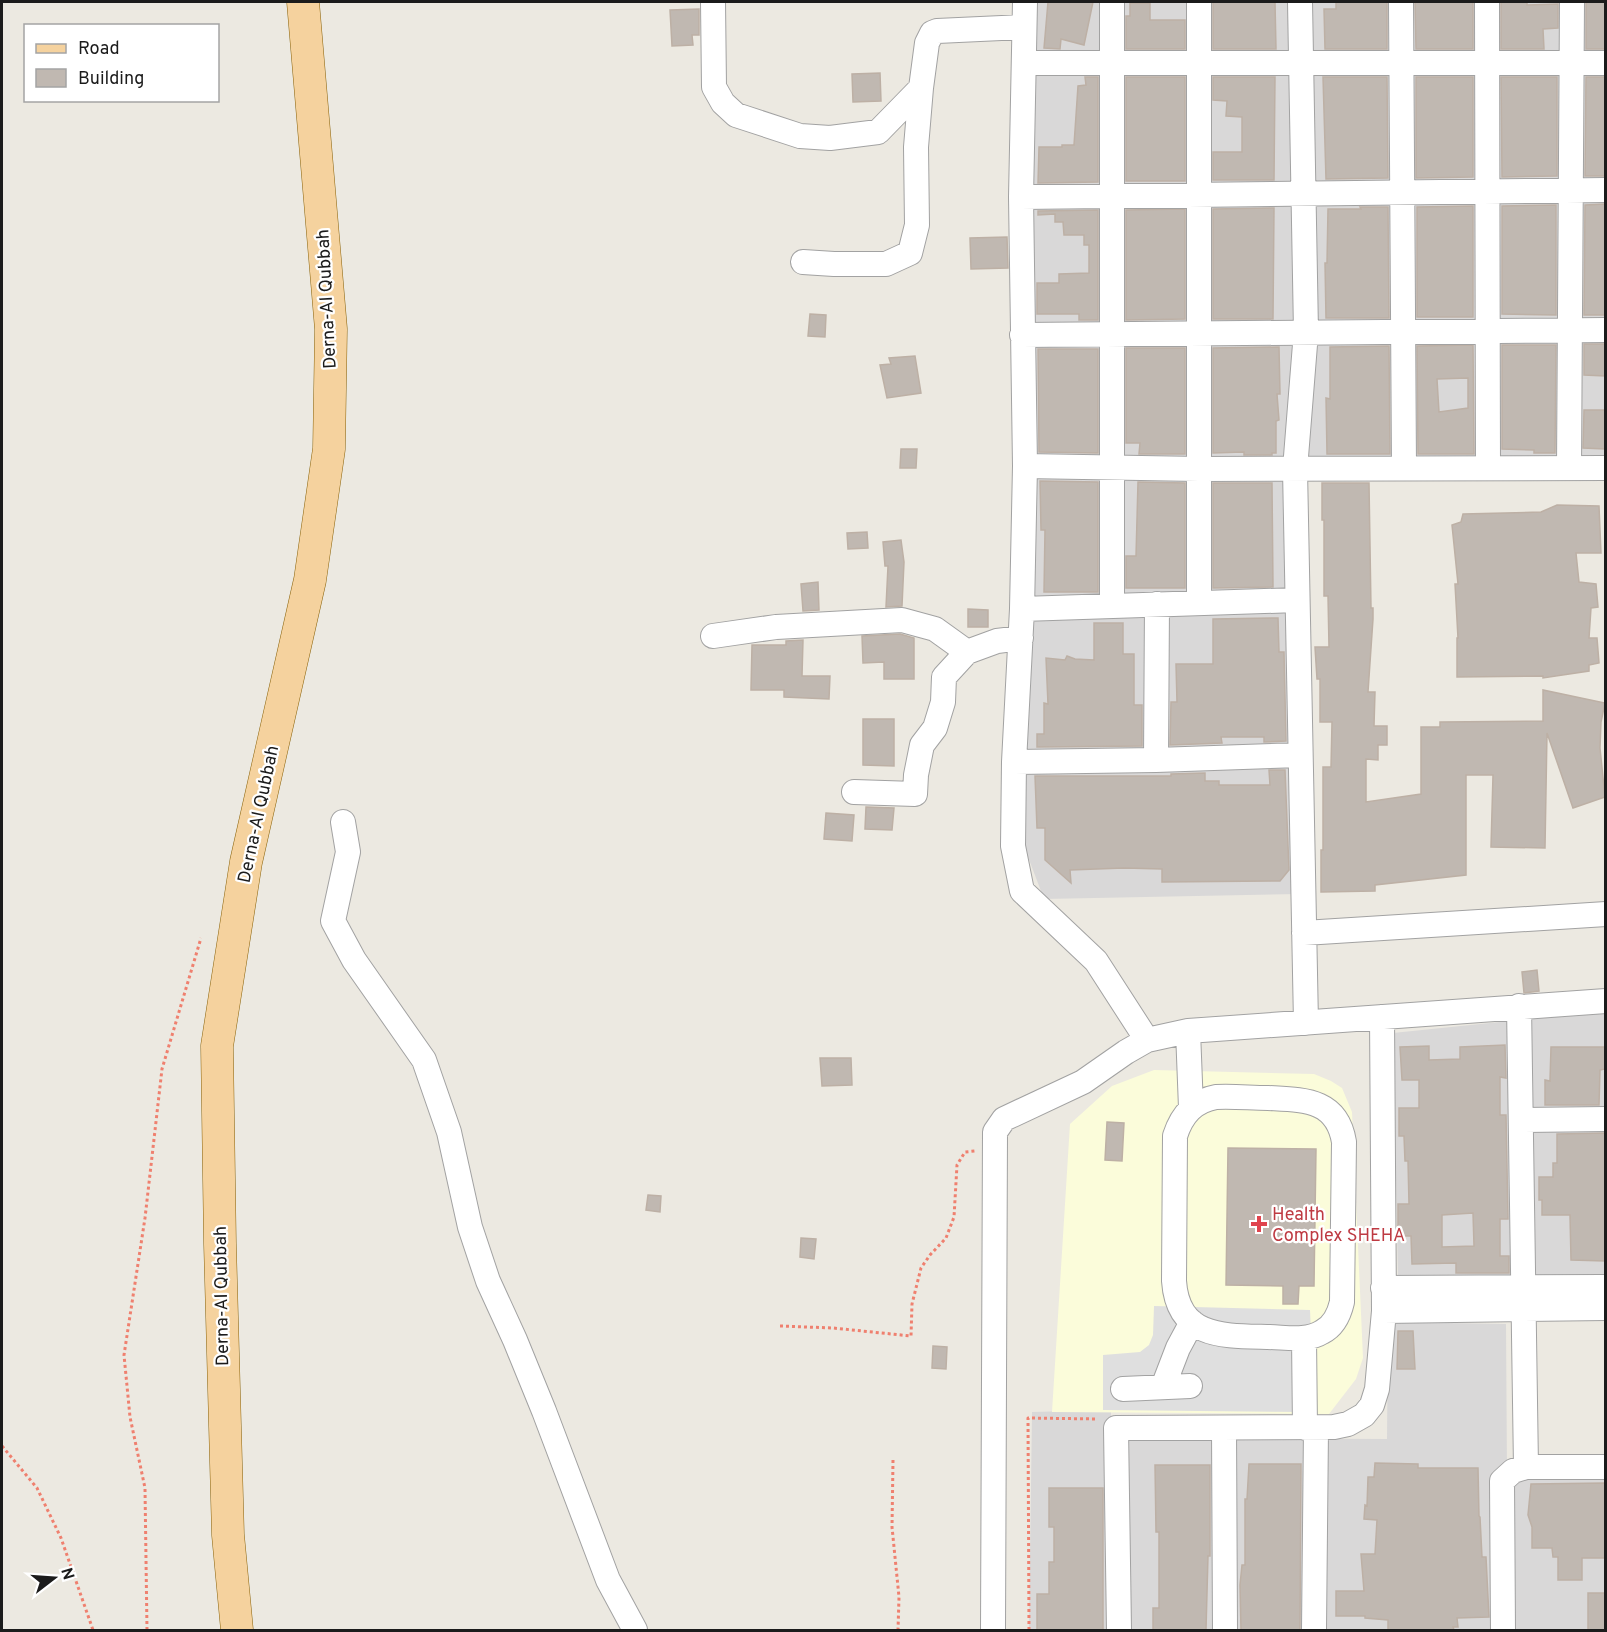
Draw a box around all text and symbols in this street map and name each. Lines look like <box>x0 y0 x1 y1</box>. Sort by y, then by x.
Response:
legend <box>24 24 219 102</box>
text: Road <box>78 38 120 61</box>
text: Building <box>78 68 144 91</box>
street label: Derna-Al Qubbah <box>312 228 343 369</box>
street label: Derna-Al Qubbah <box>234 743 285 885</box>
place label: Health Complex SHEHA <box>1272 1204 1405 1248</box>
marker: Health Complex SHEHA <box>1250 1215 1268 1233</box>
street label: Derna-Al Qubbah <box>210 1226 235 1366</box>
north arrow <box>24 1548 84 1608</box>
text: N <box>55 1566 78 1583</box>

